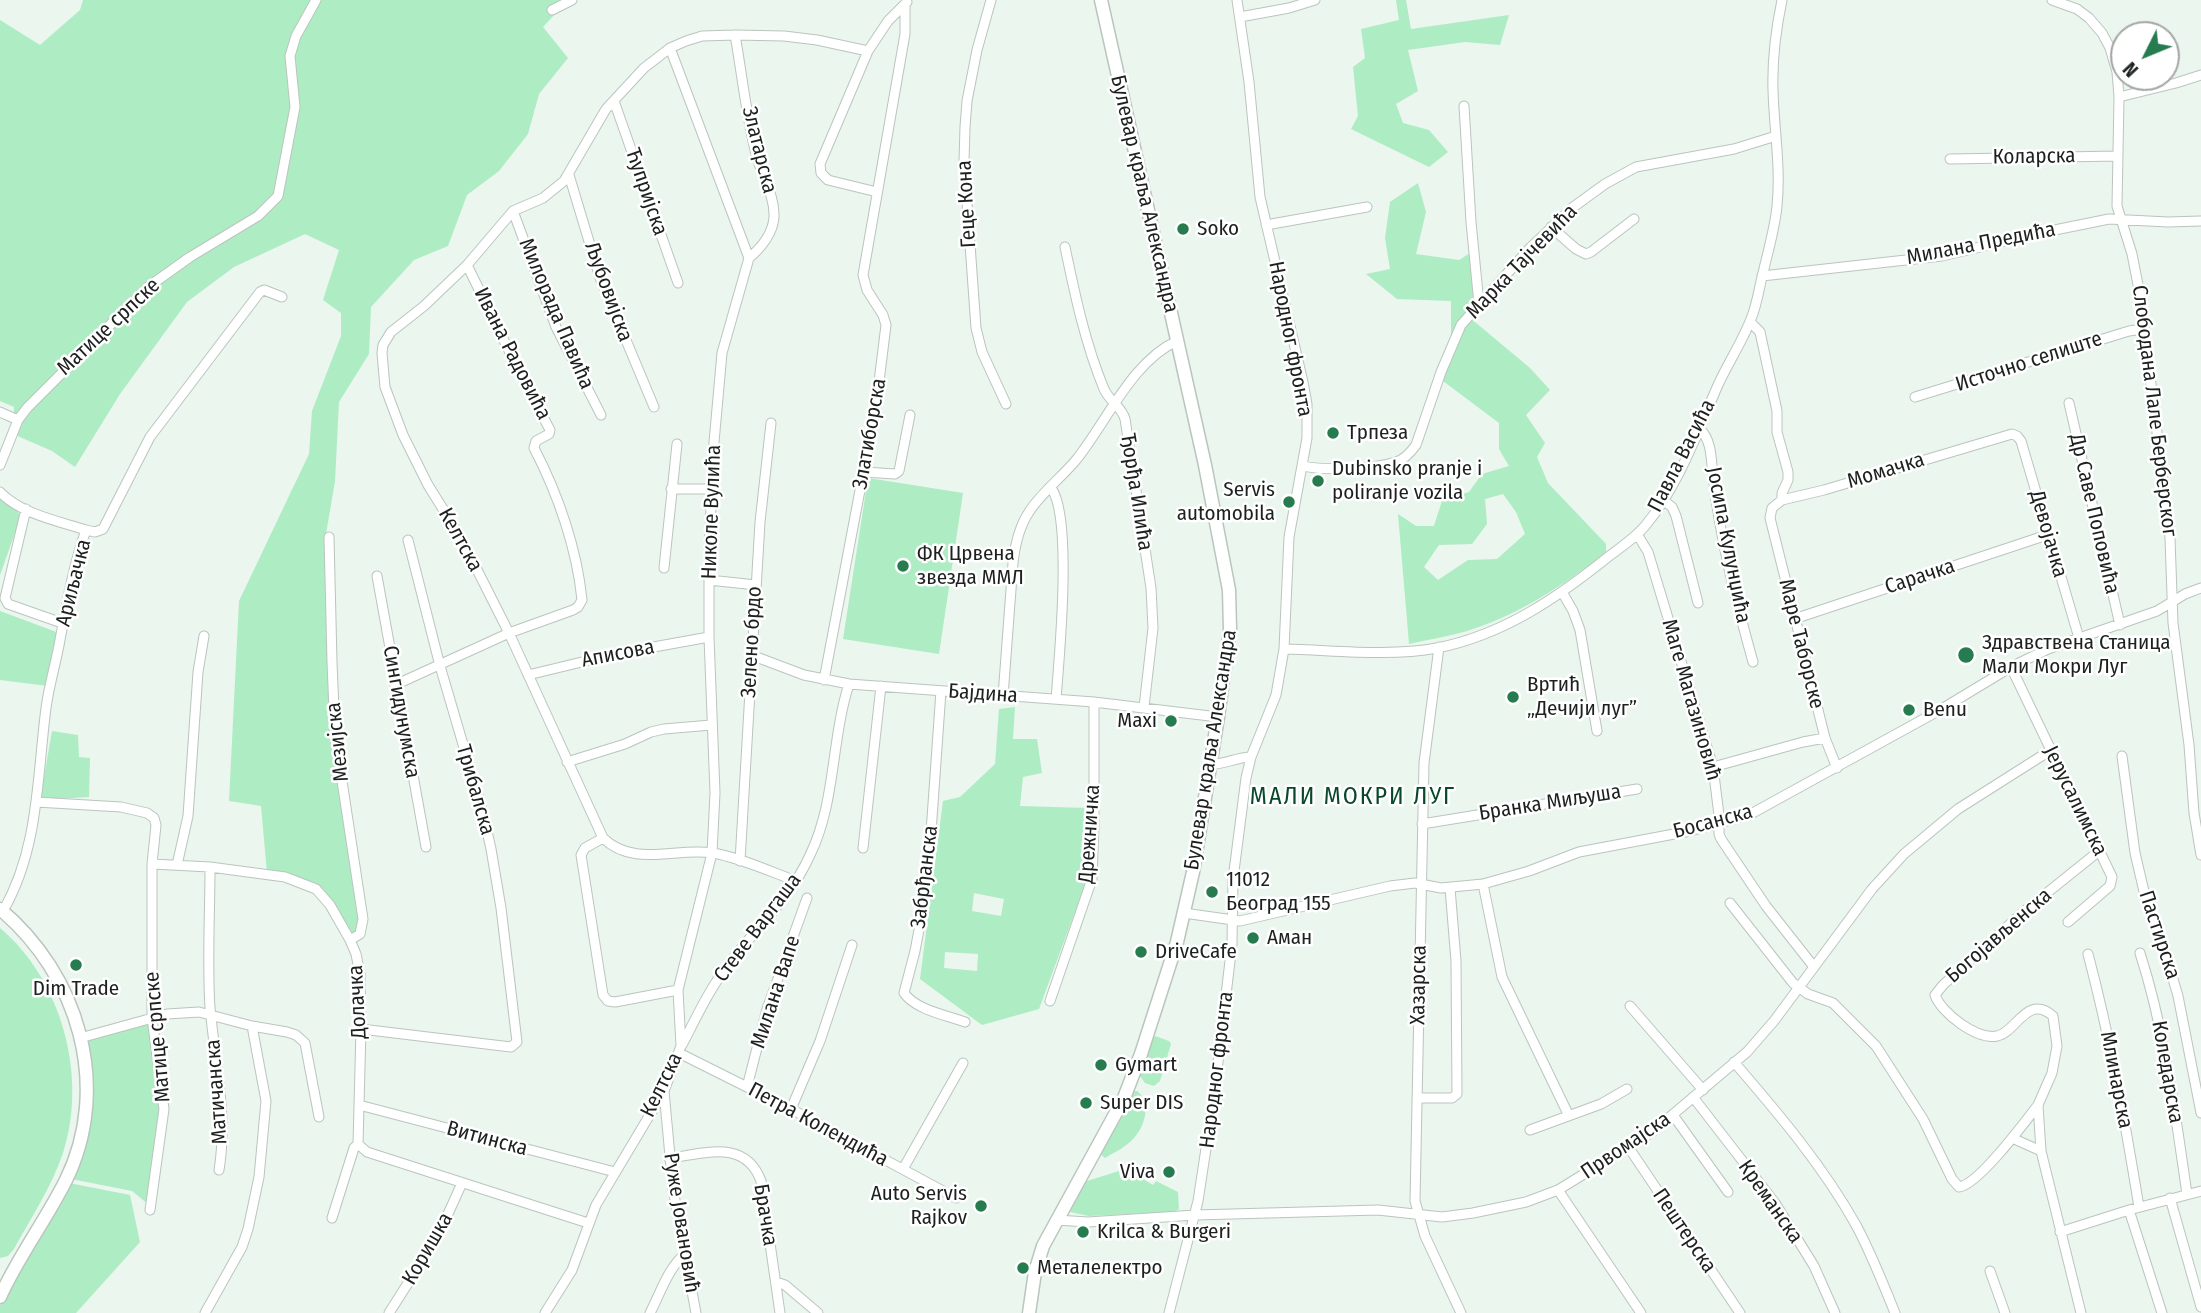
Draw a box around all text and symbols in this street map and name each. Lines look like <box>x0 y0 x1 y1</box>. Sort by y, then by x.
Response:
north arrow <box>2110 21 2180 91</box>
text: N <box>2118 57 2143 81</box>
street label: Булевар краља Александра <box>1104 73 1184 315</box>
street label: Златарска <box>736 104 782 196</box>
street label: Коларска <box>1992 144 2076 170</box>
street label: Ћупријска <box>619 145 673 239</box>
street label: Геце Кона <box>952 160 982 248</box>
street label: Марка Тајчевића <box>1461 200 1583 324</box>
place label: Soko <box>1197 216 1239 242</box>
street label: Милана Предића <box>1904 217 2058 271</box>
marker: Soko <box>1175 221 1191 237</box>
street label: Милорада Павића <box>513 235 599 393</box>
street label: Љубовијска <box>578 239 638 345</box>
street label: Народног фронта <box>1263 259 1317 419</box>
street label: Матице српске <box>52 273 166 381</box>
street label: Ивана Радовића <box>468 284 556 424</box>
street label: Слободана Лале Берберског <box>2126 284 2182 538</box>
street label: Источно селиште <box>1953 326 2105 398</box>
street label: Златиборска <box>848 376 892 492</box>
street label: Павла Васића <box>1643 396 1721 516</box>
place label: Трпеза <box>1347 420 1408 446</box>
marker: Трпеза <box>1325 425 1341 441</box>
street label: Ђорђа Илића <box>1114 432 1158 552</box>
street label: Др Саве Поповића <box>2063 432 2125 596</box>
street label: Николе Вулића <box>697 444 727 580</box>
street label: Момачка <box>1844 447 1928 495</box>
place label: Dubinsko pranje i poliranje vozila <box>1332 456 1482 506</box>
street label: Јосипа Кулунџића <box>1700 465 1756 625</box>
marker: Dubinsko pranje i poliranje vozila <box>1310 473 1326 489</box>
place label: Servis automobila <box>1177 477 1275 527</box>
street label: Девојачка <box>2024 488 2072 580</box>
marker: Servis automobila <box>1281 494 1297 510</box>
street label: Келтска <box>432 504 488 576</box>
street label: Ариљачка <box>51 537 97 629</box>
place label: ФК Црвена звезда ММЛ <box>917 541 1024 591</box>
street label: Сарачка <box>1882 554 1958 600</box>
marker: ФК Црвена звезда ММЛ <box>895 558 911 574</box>
street label: Маре Таборске <box>1773 577 1829 711</box>
street label: Зелено брдо <box>736 585 768 699</box>
street label: Маге Магазиновић <box>1656 616 1726 784</box>
street label: Булевар краља Александра <box>1180 628 1242 872</box>
place label: Здравствена Станица Мали Мокри Луг <box>1982 630 2171 680</box>
street label: Аписова <box>579 635 657 673</box>
street label: Сингидунумска <box>377 644 425 780</box>
marker: Здравствена Станица Мали Мокри Луг <box>1956 645 1976 665</box>
place label: Вртић „Дечији луг” <box>1527 672 1637 722</box>
street label: Бајдина <box>947 679 1019 709</box>
marker: Вртић „Дечији луг” <box>1505 689 1521 705</box>
place label: Benu <box>1923 697 1967 723</box>
street label: Мезијска <box>321 701 355 783</box>
marker: Benu <box>1901 702 1917 718</box>
place label: Maxi <box>1117 708 1157 734</box>
marker: Maxi <box>1163 713 1179 729</box>
street label: Трибалска <box>450 742 500 838</box>
street label: Јерусалимска <box>2038 742 2112 860</box>
street label: Бранка Миљуша <box>1477 779 1623 827</box>
district label: МАЛИ МОКРИ ЛУГ <box>1252 783 1454 811</box>
street label: Дрежничка <box>1074 784 1106 884</box>
street label: Босанска <box>1671 799 1755 845</box>
street label: Забрђанска <box>906 824 944 930</box>
place label: 11012 Београд 155 <box>1226 867 1331 917</box>
street label: Стеве Варгаша <box>709 869 807 987</box>
street label: Богојављенска <box>1941 883 2057 989</box>
marker: 11012 Београд 155 <box>1204 884 1220 900</box>
street label: Пастирска <box>2133 887 2185 983</box>
place label: Аман <box>1267 925 1312 951</box>
marker: Аман <box>1245 930 1261 946</box>
street label: Милана Вапе <box>746 932 806 1052</box>
place label: DriveCafe <box>1155 939 1237 965</box>
marker: DriveCafe <box>1133 944 1149 960</box>
street label: Хазарска <box>1406 945 1432 1025</box>
marker: Dim Trade <box>68 957 84 973</box>
street label: Долачка <box>343 964 373 1040</box>
street label: Матице српске <box>140 971 176 1103</box>
place label: Dim Trade <box>33 976 119 1002</box>
street label: Народног фронта <box>1195 990 1239 1150</box>
street label: Коледарска <box>2146 1019 2188 1125</box>
street label: Млинарска <box>2094 1029 2138 1131</box>
street label: Матичанска <box>201 1039 233 1145</box>
street label: Келтска <box>636 1049 688 1121</box>
place label: Gymart <box>1115 1052 1177 1078</box>
marker: Gymart <box>1093 1057 1109 1073</box>
street label: Петра Колендића <box>744 1078 892 1172</box>
place label: Super DIS <box>1100 1090 1183 1116</box>
marker: Super DIS <box>1078 1095 1094 1111</box>
street label: Првомајска <box>1577 1107 1675 1185</box>
street label: Витинска <box>444 1116 530 1162</box>
street label: Руже Јовановић <box>657 1151 705 1295</box>
street label: Креманска <box>1732 1156 1808 1248</box>
place label: Viva <box>1120 1159 1155 1185</box>
marker: Viva <box>1161 1164 1177 1180</box>
place label: Auto Servis Rajkov <box>871 1181 967 1231</box>
street label: Брачка <box>748 1182 782 1248</box>
street label: Пештерска <box>1647 1184 1721 1278</box>
marker: Auto Servis Rajkov <box>973 1198 989 1214</box>
street label: Коришка <box>397 1208 459 1290</box>
place label: Krilca & Burgeri <box>1097 1219 1231 1245</box>
marker: Krilca & Burgeri <box>1075 1224 1091 1240</box>
place label: Металелектро <box>1037 1255 1163 1281</box>
marker: Металелектро <box>1015 1260 1031 1276</box>

